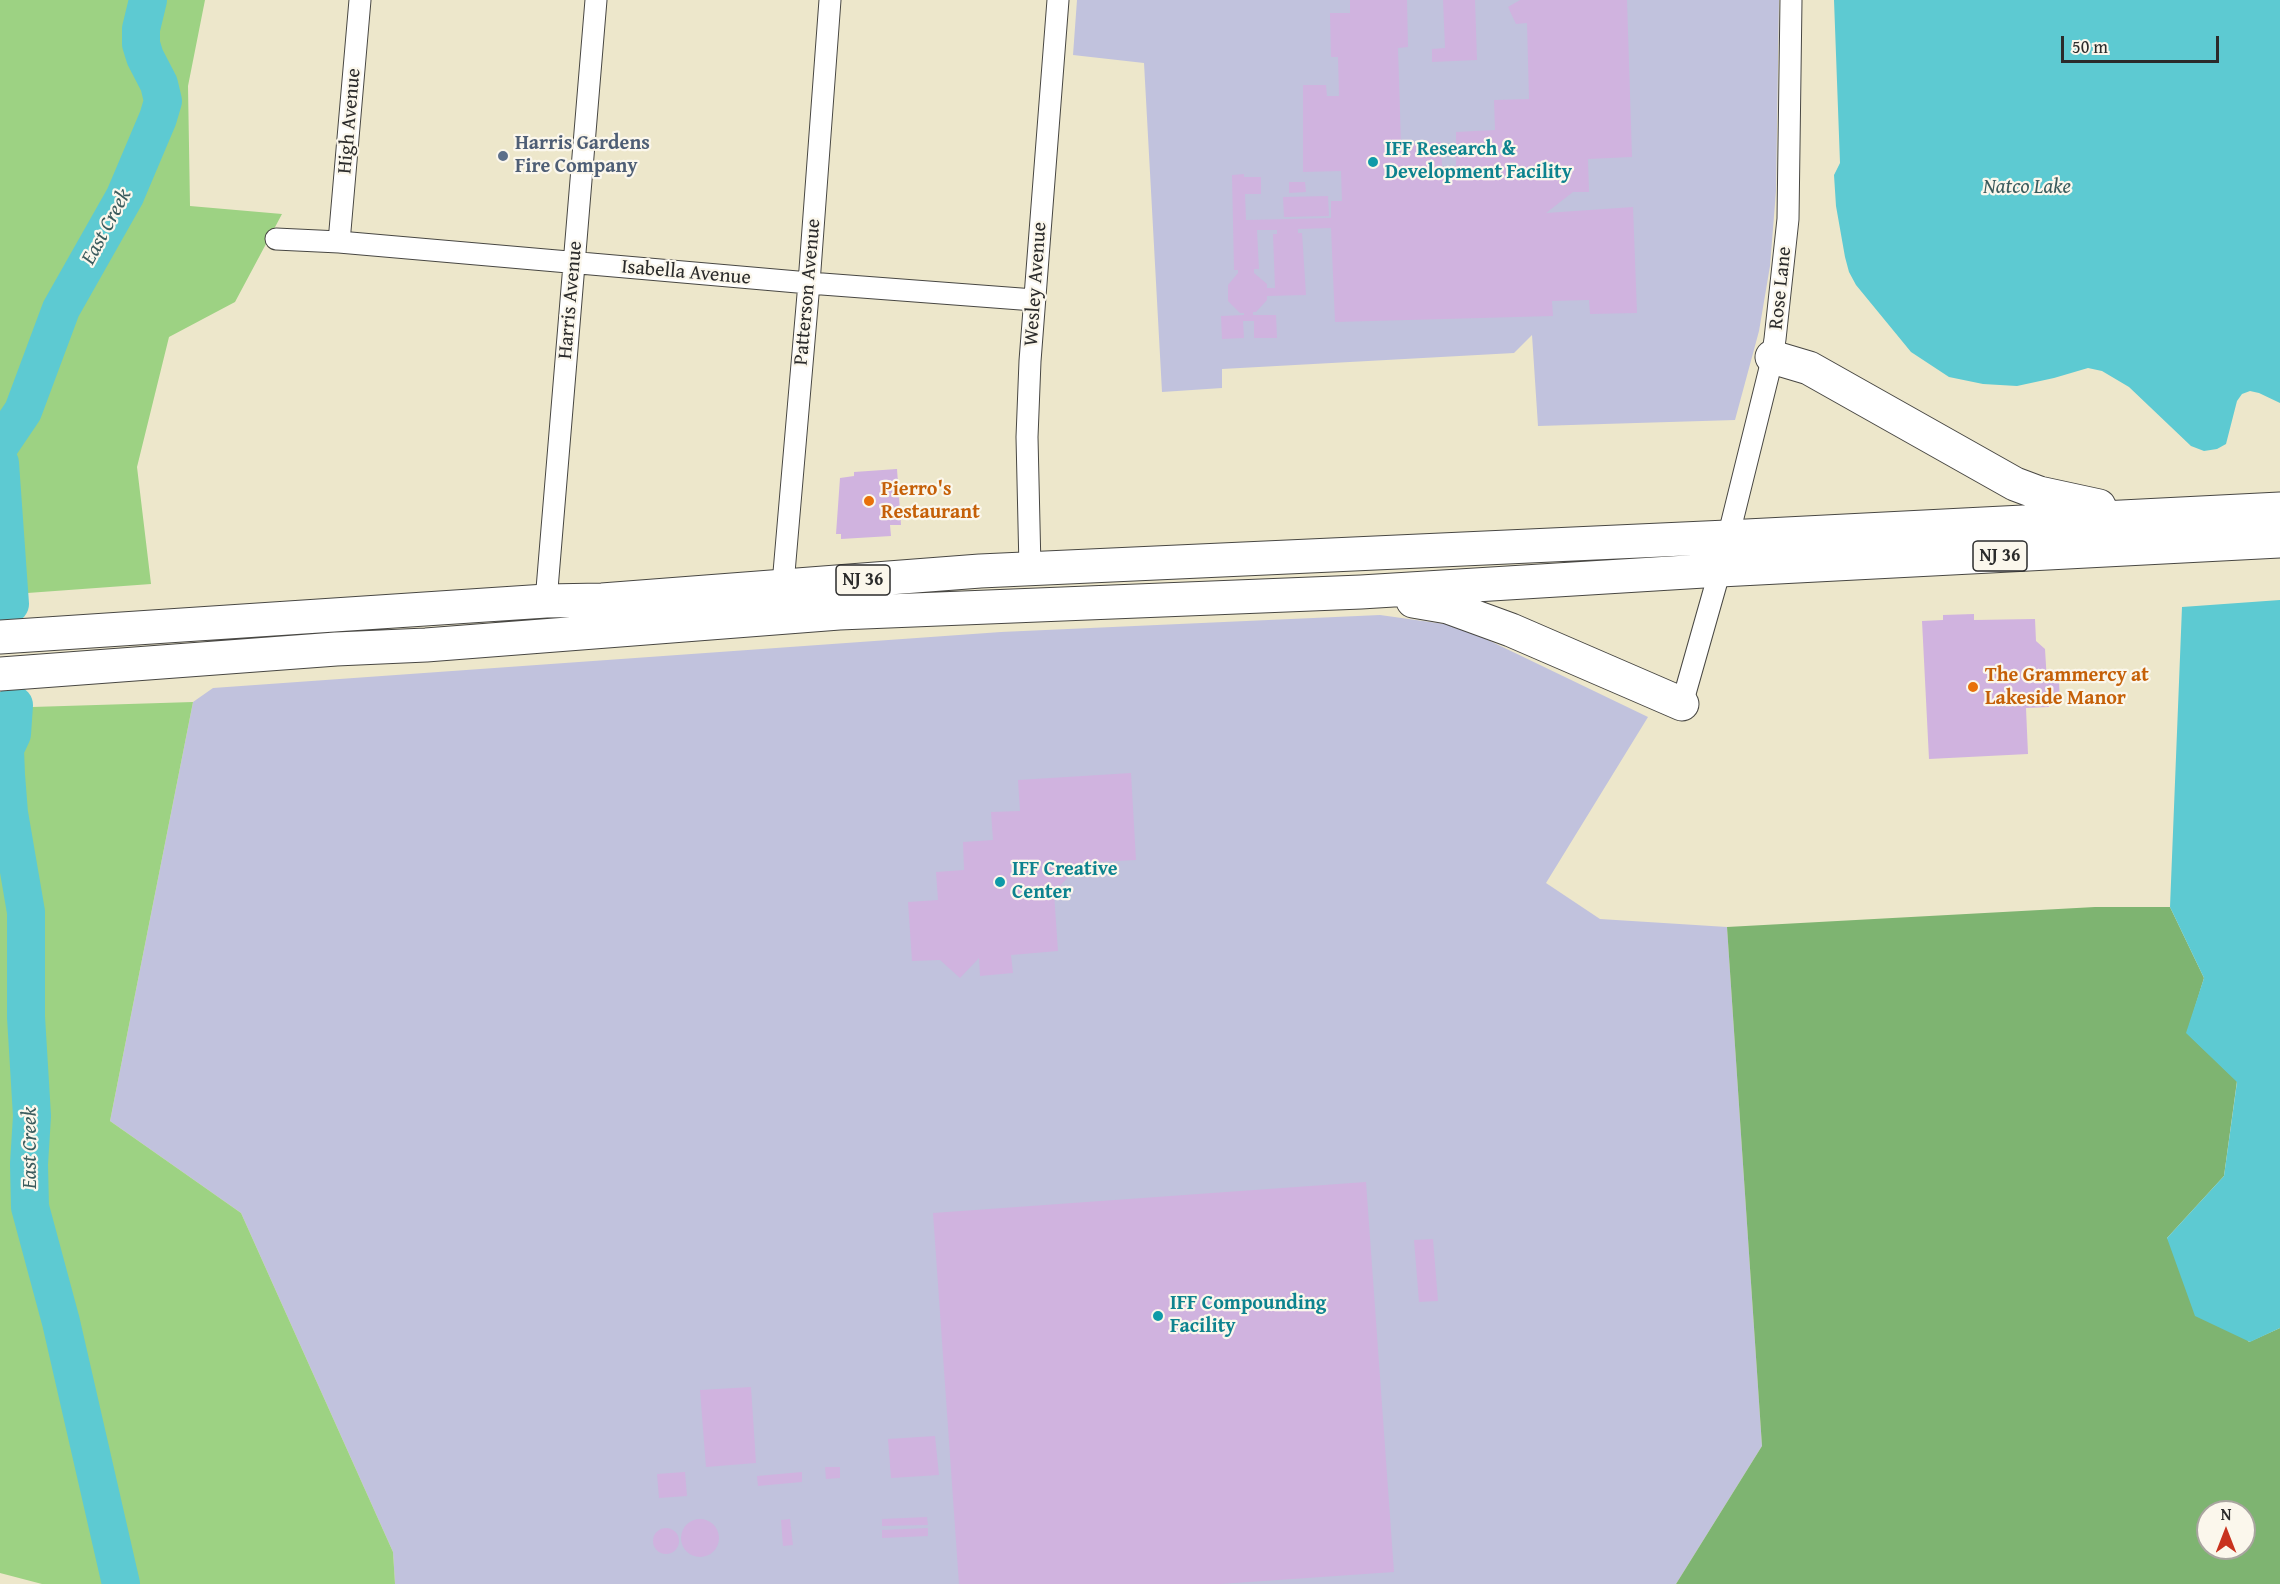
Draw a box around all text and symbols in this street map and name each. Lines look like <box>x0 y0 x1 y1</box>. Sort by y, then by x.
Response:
scale bar <box>2064 24 2222 62</box>
text: 50 m <box>2072 33 2108 60</box>
street label: High Avenue <box>333 67 367 175</box>
place label: Harris Gardens Fire Company <box>515 132 650 179</box>
place label: IFF Research & Development Facility <box>1385 138 1572 185</box>
marker: Harris Gardens Fire Company <box>496 149 510 163</box>
marker: IFF Research & Development Facility <box>1366 155 1380 169</box>
water label: Natco Lake <box>1983 175 2071 201</box>
water label: East Creek <box>77 185 137 269</box>
street label: Patterson Avenue <box>790 218 826 366</box>
street label: Wesley Avenue <box>1020 221 1052 347</box>
street label: Harris Avenue <box>554 240 588 360</box>
street label: Rose Lane <box>1765 245 1797 331</box>
street label: Isabella Avenue <box>620 255 752 291</box>
place label: Pierro's Restaurant <box>881 478 980 525</box>
marker: Pierro's Restaurant <box>862 494 876 508</box>
road number: NJ 36 <box>1973 541 2027 571</box>
road number: NJ 36 <box>836 565 890 595</box>
place label: The Grammercy at Lakeside Manor <box>1985 664 2149 711</box>
marker: The Grammercy at Lakeside Manor <box>1966 680 1980 694</box>
place label: IFF Creative Center <box>1012 858 1117 905</box>
marker: IFF Creative Center <box>993 875 1007 889</box>
water label: East Creek <box>18 1107 44 1189</box>
place label: IFF Compounding Facility <box>1170 1292 1326 1339</box>
marker: IFF Compounding Facility <box>1151 1309 1165 1323</box>
north arrow <box>2196 1500 2256 1560</box>
text: N <box>2221 1502 2231 1526</box>

